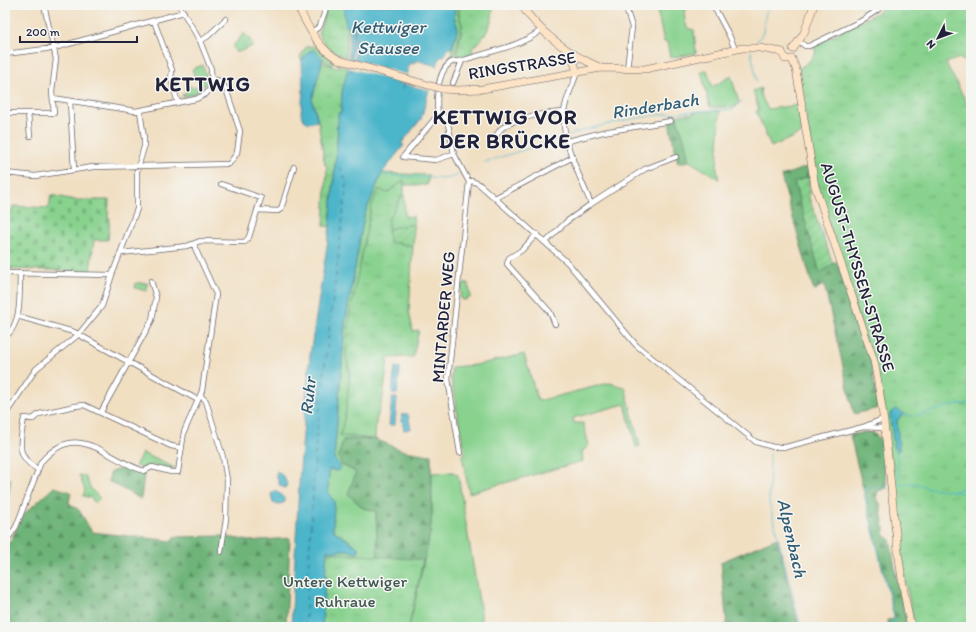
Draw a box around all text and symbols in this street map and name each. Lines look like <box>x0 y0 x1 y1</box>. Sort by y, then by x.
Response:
water label: Kettwiger Stausee <box>351 16 427 59</box>
scale bar <box>20 18 137 44</box>
north arrow <box>918 18 958 58</box>
text: 200 m <box>26 25 60 39</box>
text: N <box>924 37 938 51</box>
street label: RINGSTRASSE <box>467 47 577 83</box>
district label: KETTWIG <box>155 71 251 96</box>
water label: Rinderbach <box>610 88 700 124</box>
district label: KETTWIG VOR DER BRÜCKE <box>433 104 577 153</box>
street label: AUGUST-THYSSEN-STRASSE <box>817 160 899 374</box>
street label: MINTARDER WEG <box>427 250 459 384</box>
water label: Ruhr <box>295 374 321 416</box>
water label: Alpenbach <box>772 496 812 580</box>
park label: Untere Kettwiger Ruhraue <box>283 571 408 611</box>

